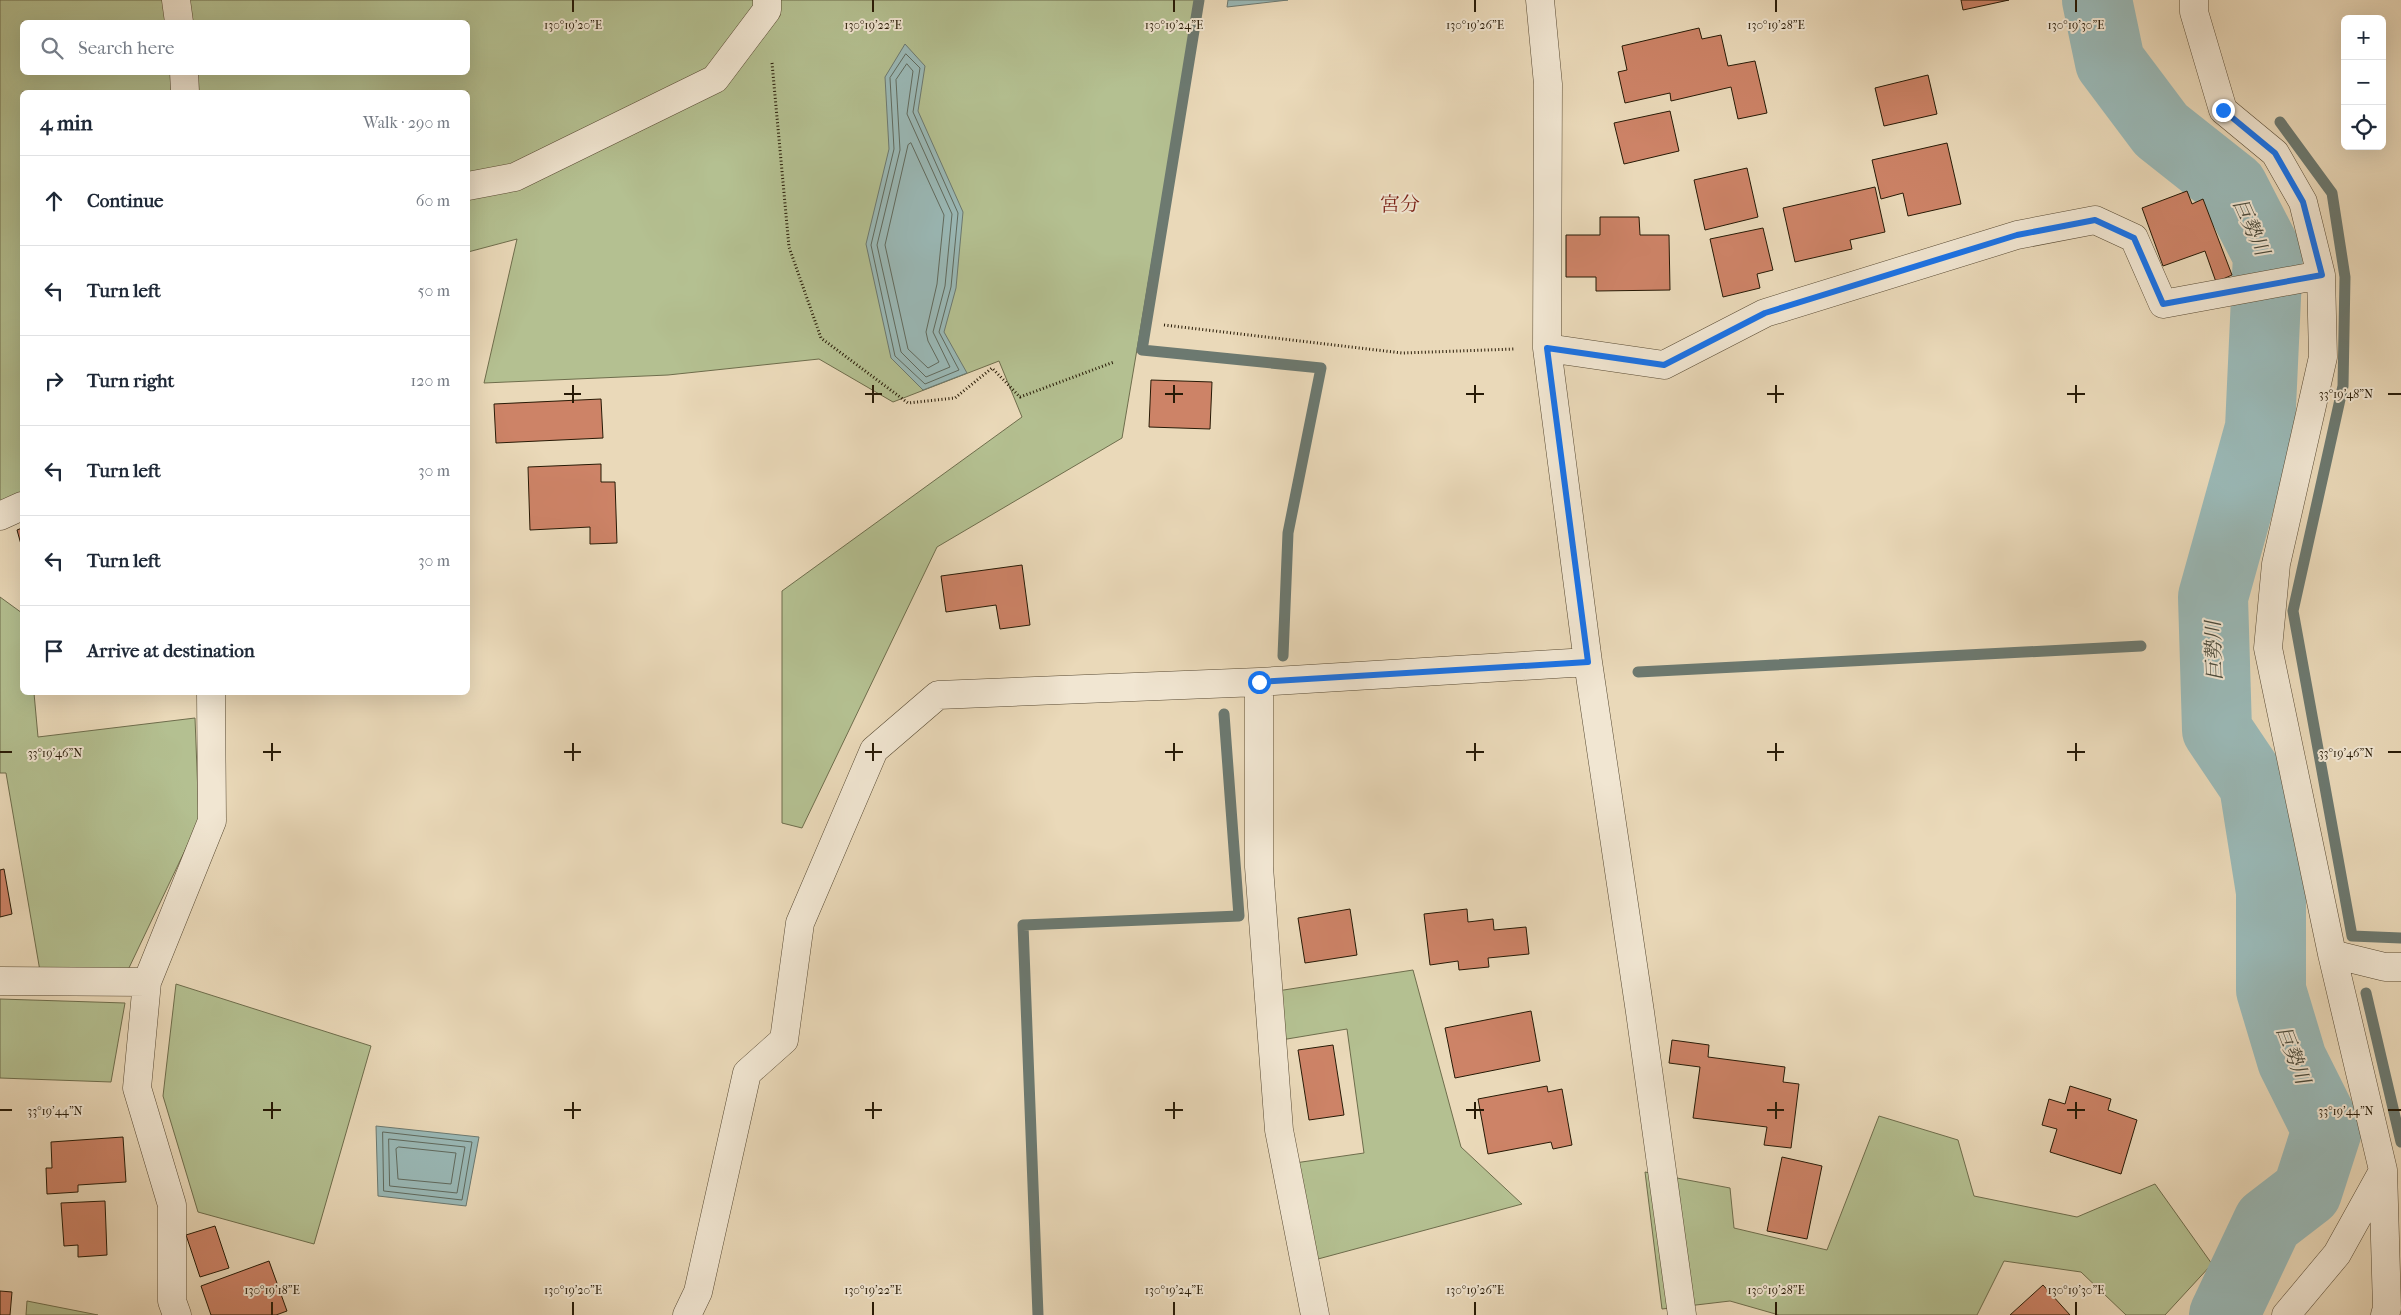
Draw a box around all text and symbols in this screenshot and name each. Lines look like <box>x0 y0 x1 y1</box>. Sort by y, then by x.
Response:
map controls <box>2341 15 2386 150</box>
button: + <box>2341 15 2386 60</box>
text: 130°19'20"E <box>544 18 602 32</box>
text: 130°19'22"E <box>844 18 902 32</box>
text: 130°19'24"E <box>1145 18 1203 32</box>
text: 130°19'26"E <box>1446 18 1504 32</box>
text: 130°19'28"E <box>1747 18 1805 32</box>
text: 130°19'30"E <box>2048 18 2104 32</box>
search box <box>20 20 470 75</box>
icon: search <box>38 34 66 62</box>
text: Search here <box>78 37 174 59</box>
button: − <box>2341 60 2386 105</box>
route end <box>2212 99 2235 122</box>
button: locate <box>2341 105 2386 150</box>
text: 4 min <box>40 111 93 135</box>
text: Walk · 290 m <box>363 113 450 132</box>
icon: ahead <box>40 187 68 215</box>
text: Continue <box>87 190 163 212</box>
text: 60 m <box>416 191 450 210</box>
district label: 宮分 <box>1380 193 1420 216</box>
water label: 巨勢川 <box>2228 195 2275 261</box>
icon: left <box>40 277 68 305</box>
text: Turn left <box>87 280 161 302</box>
text: 50 m <box>418 281 450 300</box>
icon: right <box>40 367 68 395</box>
text: Turn right <box>87 370 174 392</box>
text: 120 m <box>411 371 450 390</box>
text: 33°19'48"N <box>2319 387 2373 401</box>
icon: left <box>40 457 68 485</box>
text: Turn left <box>87 460 161 482</box>
text: 30 m <box>418 461 450 480</box>
icon: left <box>40 547 68 575</box>
text: Turn left <box>87 550 161 572</box>
text: 30 m <box>418 551 450 570</box>
water label: 巨勢川 <box>2201 619 2227 681</box>
icon: arrive <box>40 637 68 665</box>
text: Arrive at destination <box>87 640 255 662</box>
route start <box>1248 671 1271 694</box>
text: 33°19'46"N <box>28 746 82 760</box>
text: 33°19'46"N <box>2319 746 2373 760</box>
water label: 巨勢川 <box>2272 1023 2315 1089</box>
text: 33°19'44"N <box>27 1104 83 1118</box>
text: 33°19'44"N <box>2318 1104 2374 1118</box>
text: 130°19'18"E <box>244 1283 300 1297</box>
text: 130°19'20"E <box>544 1283 602 1297</box>
text: 130°19'22"E <box>844 1283 902 1297</box>
text: 130°19'24"E <box>1145 1283 1203 1297</box>
text: 130°19'26"E <box>1446 1283 1504 1297</box>
text: 130°19'28"E <box>1747 1283 1805 1297</box>
text: 130°19'30"E <box>2048 1283 2104 1297</box>

